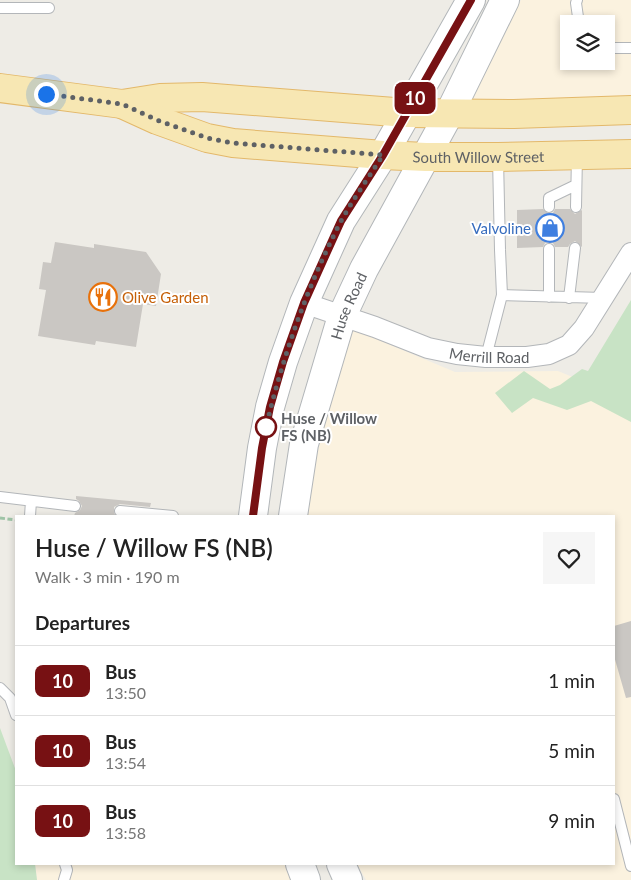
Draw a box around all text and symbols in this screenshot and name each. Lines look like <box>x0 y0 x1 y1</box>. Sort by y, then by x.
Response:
map controls <box>560 15 615 70</box>
button: layers <box>560 15 615 70</box>
your location <box>34 82 59 107</box>
line badge: 10 <box>392 82 438 114</box>
text: 10 <box>405 87 425 109</box>
street label: South Willow Street <box>412 147 545 166</box>
shop icon: Valvoline <box>535 213 565 243</box>
place label: Valvoline <box>471 219 531 237</box>
street label: Huse Road <box>327 269 370 342</box>
restaurant icon: Olive Garden <box>88 282 118 312</box>
place label: Olive Garden <box>122 288 209 306</box>
street label: Merrill Road <box>448 344 529 366</box>
place label: Huse / Willow FS (NB) <box>281 409 377 444</box>
marker: Huse / Willow FS (NB) <box>255 416 277 438</box>
button: heart <box>543 532 595 584</box>
text: Huse / Willow FS (NB) <box>35 533 273 562</box>
text: Walk · 3 min · 190 m <box>35 567 180 586</box>
text: Departures <box>35 611 130 634</box>
text: Bus <box>105 660 136 683</box>
text: 1 min <box>548 669 595 692</box>
text: 10 <box>52 670 73 692</box>
text: 13:50 <box>105 683 146 702</box>
text: Bus <box>105 730 136 753</box>
text: 5 min <box>548 739 595 762</box>
text: 10 <box>52 740 73 762</box>
text: 13:54 <box>105 753 146 772</box>
text: Bus <box>105 800 136 823</box>
text: 9 min <box>548 809 595 832</box>
text: 10 <box>52 810 73 832</box>
text: 13:58 <box>105 823 146 842</box>

